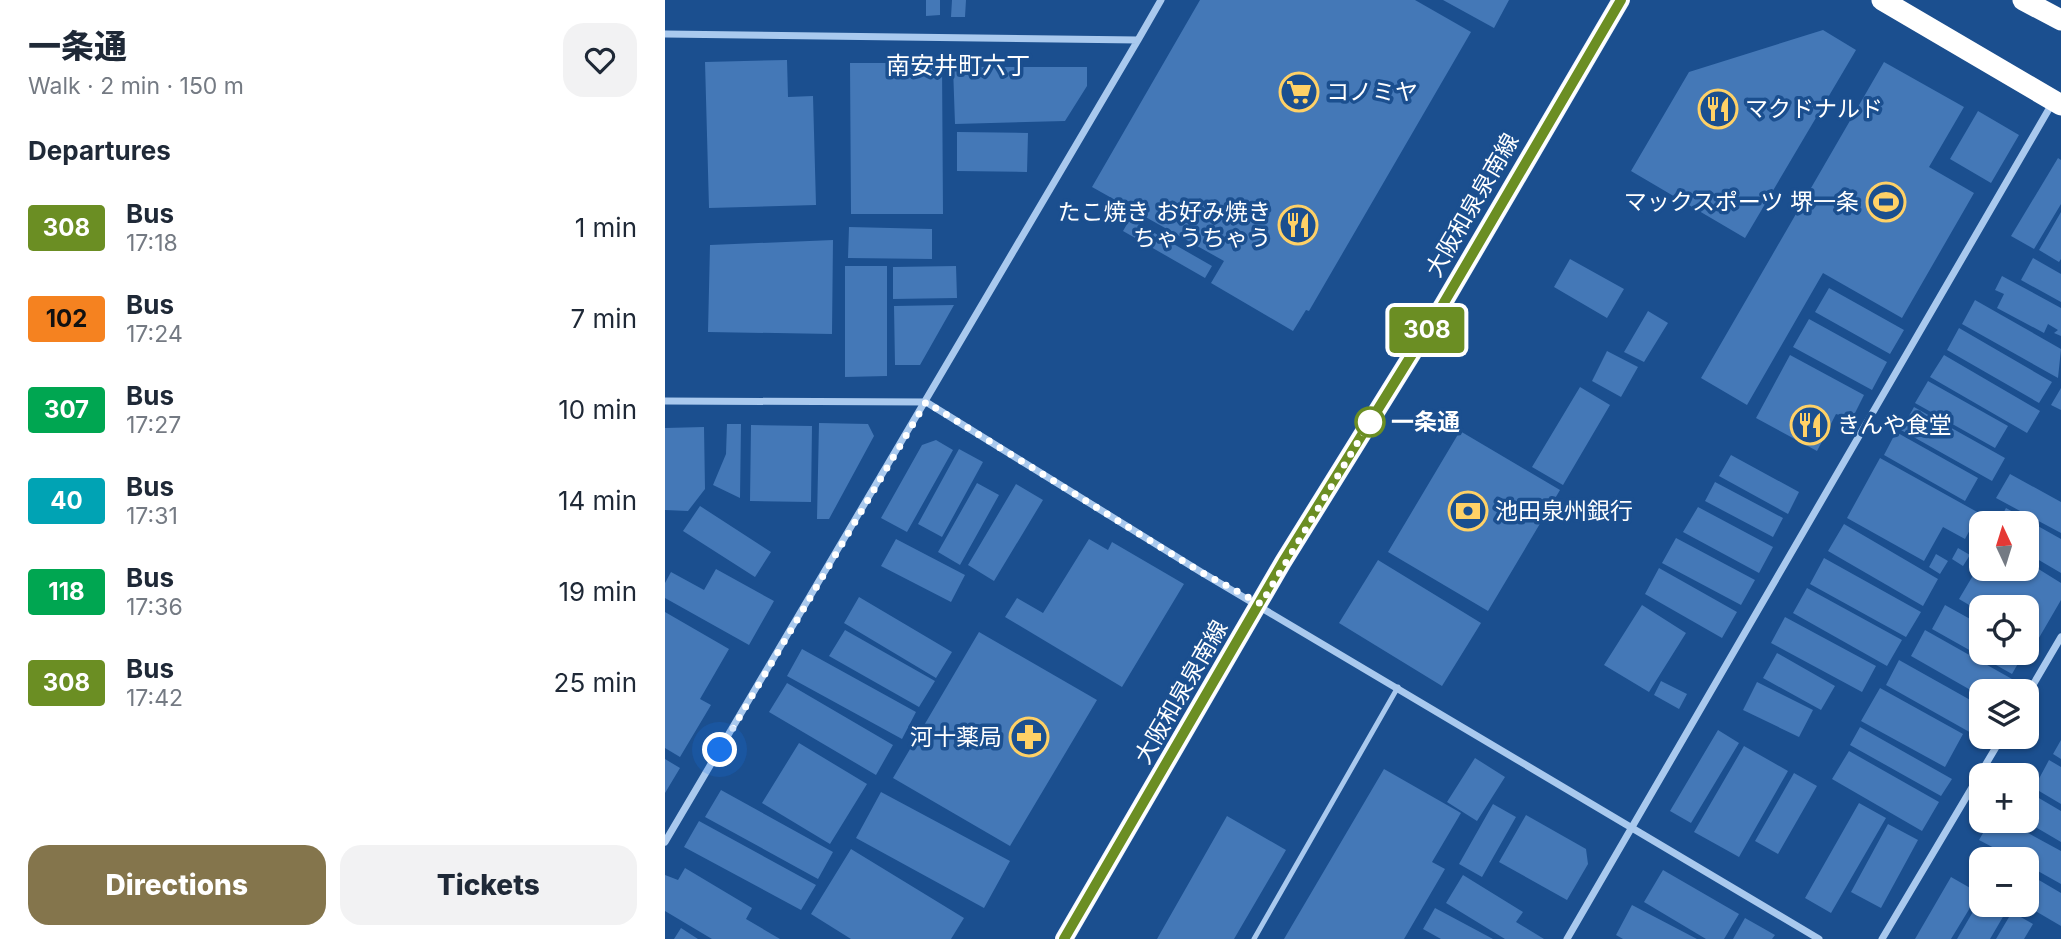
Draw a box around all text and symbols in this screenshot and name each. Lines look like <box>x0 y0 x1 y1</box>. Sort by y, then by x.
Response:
button: heart <box>563 23 637 97</box>
text: 一条通 <box>28 26 127 66</box>
district label: 南安井町六丁 <box>886 51 1030 80</box>
supermarket icon: コノミヤ <box>1278 71 1320 113</box>
text: Walk · 2 min · 150 m <box>28 72 244 100</box>
place label: コノミヤ <box>1326 78 1418 106</box>
restaurant icon: マクドナルド <box>1697 88 1739 130</box>
place label: マクドナルド <box>1745 95 1883 123</box>
street label: 大阪和泉泉南線 <box>1420 128 1524 282</box>
text: Departures <box>28 135 171 166</box>
sports icon: マックスポーツ 堺一条 <box>1865 181 1907 223</box>
place label: マックスポーツ 堺一条 <box>1624 188 1859 216</box>
text: Bus <box>126 198 174 229</box>
place label: たこ焼き お好み焼き ちゃうちゃう <box>1058 198 1271 252</box>
restaurant icon: たこ焼き お好み焼き ちゃうちゃう <box>1277 204 1319 246</box>
text: 1 min <box>575 212 637 243</box>
text: 308 <box>43 213 90 242</box>
text: 17:18 <box>126 229 178 257</box>
text: Bus <box>126 289 174 320</box>
text: 7 min <box>571 303 637 334</box>
text: 102 <box>46 304 87 333</box>
line badge: 308 <box>1387 307 1467 353</box>
text: 308 <box>1403 315 1451 344</box>
text: 17:24 <box>126 320 183 348</box>
text: Bus <box>126 380 174 411</box>
text: 10 min <box>558 394 637 425</box>
text: 307 <box>44 395 89 424</box>
restaurant icon: きんや食堂 <box>1789 404 1831 446</box>
marker: 一条通 <box>1355 407 1385 437</box>
place label: 一条通 <box>1391 408 1460 436</box>
text: 17:27 <box>126 411 181 439</box>
place label: きんや食堂 <box>1837 411 1952 439</box>
text: Bus <box>126 471 174 502</box>
text: 14 min <box>558 485 637 516</box>
text: 40 <box>50 486 83 515</box>
bank icon: 池田泉州銀行 <box>1447 490 1489 532</box>
place label: 池田泉州銀行 <box>1495 497 1633 525</box>
text: 17:31 <box>126 502 178 530</box>
north arrow <box>1969 511 2039 581</box>
map controls <box>1969 511 2039 917</box>
text: Bus <box>126 562 174 593</box>
text: 19 min <box>559 576 637 607</box>
text: 118 <box>48 577 85 606</box>
text: 17:36 <box>126 593 183 621</box>
button: locate <box>1969 595 2039 665</box>
street label: 大阪和泉泉南線 <box>1129 615 1233 769</box>
text: Bus <box>126 653 174 684</box>
text: 25 min <box>554 667 637 698</box>
text: 308 <box>43 668 90 697</box>
button: layers <box>1969 679 2039 749</box>
text: 17:42 <box>126 684 183 712</box>
pharmacy icon: 河十薬局 <box>1008 716 1050 758</box>
place label: 河十薬局 <box>910 723 1002 751</box>
your location <box>702 732 737 767</box>
button: + <box>1969 763 2039 833</box>
button: Directions <box>28 845 326 925</box>
button: Tickets <box>340 845 637 925</box>
button: − <box>1969 847 2039 917</box>

